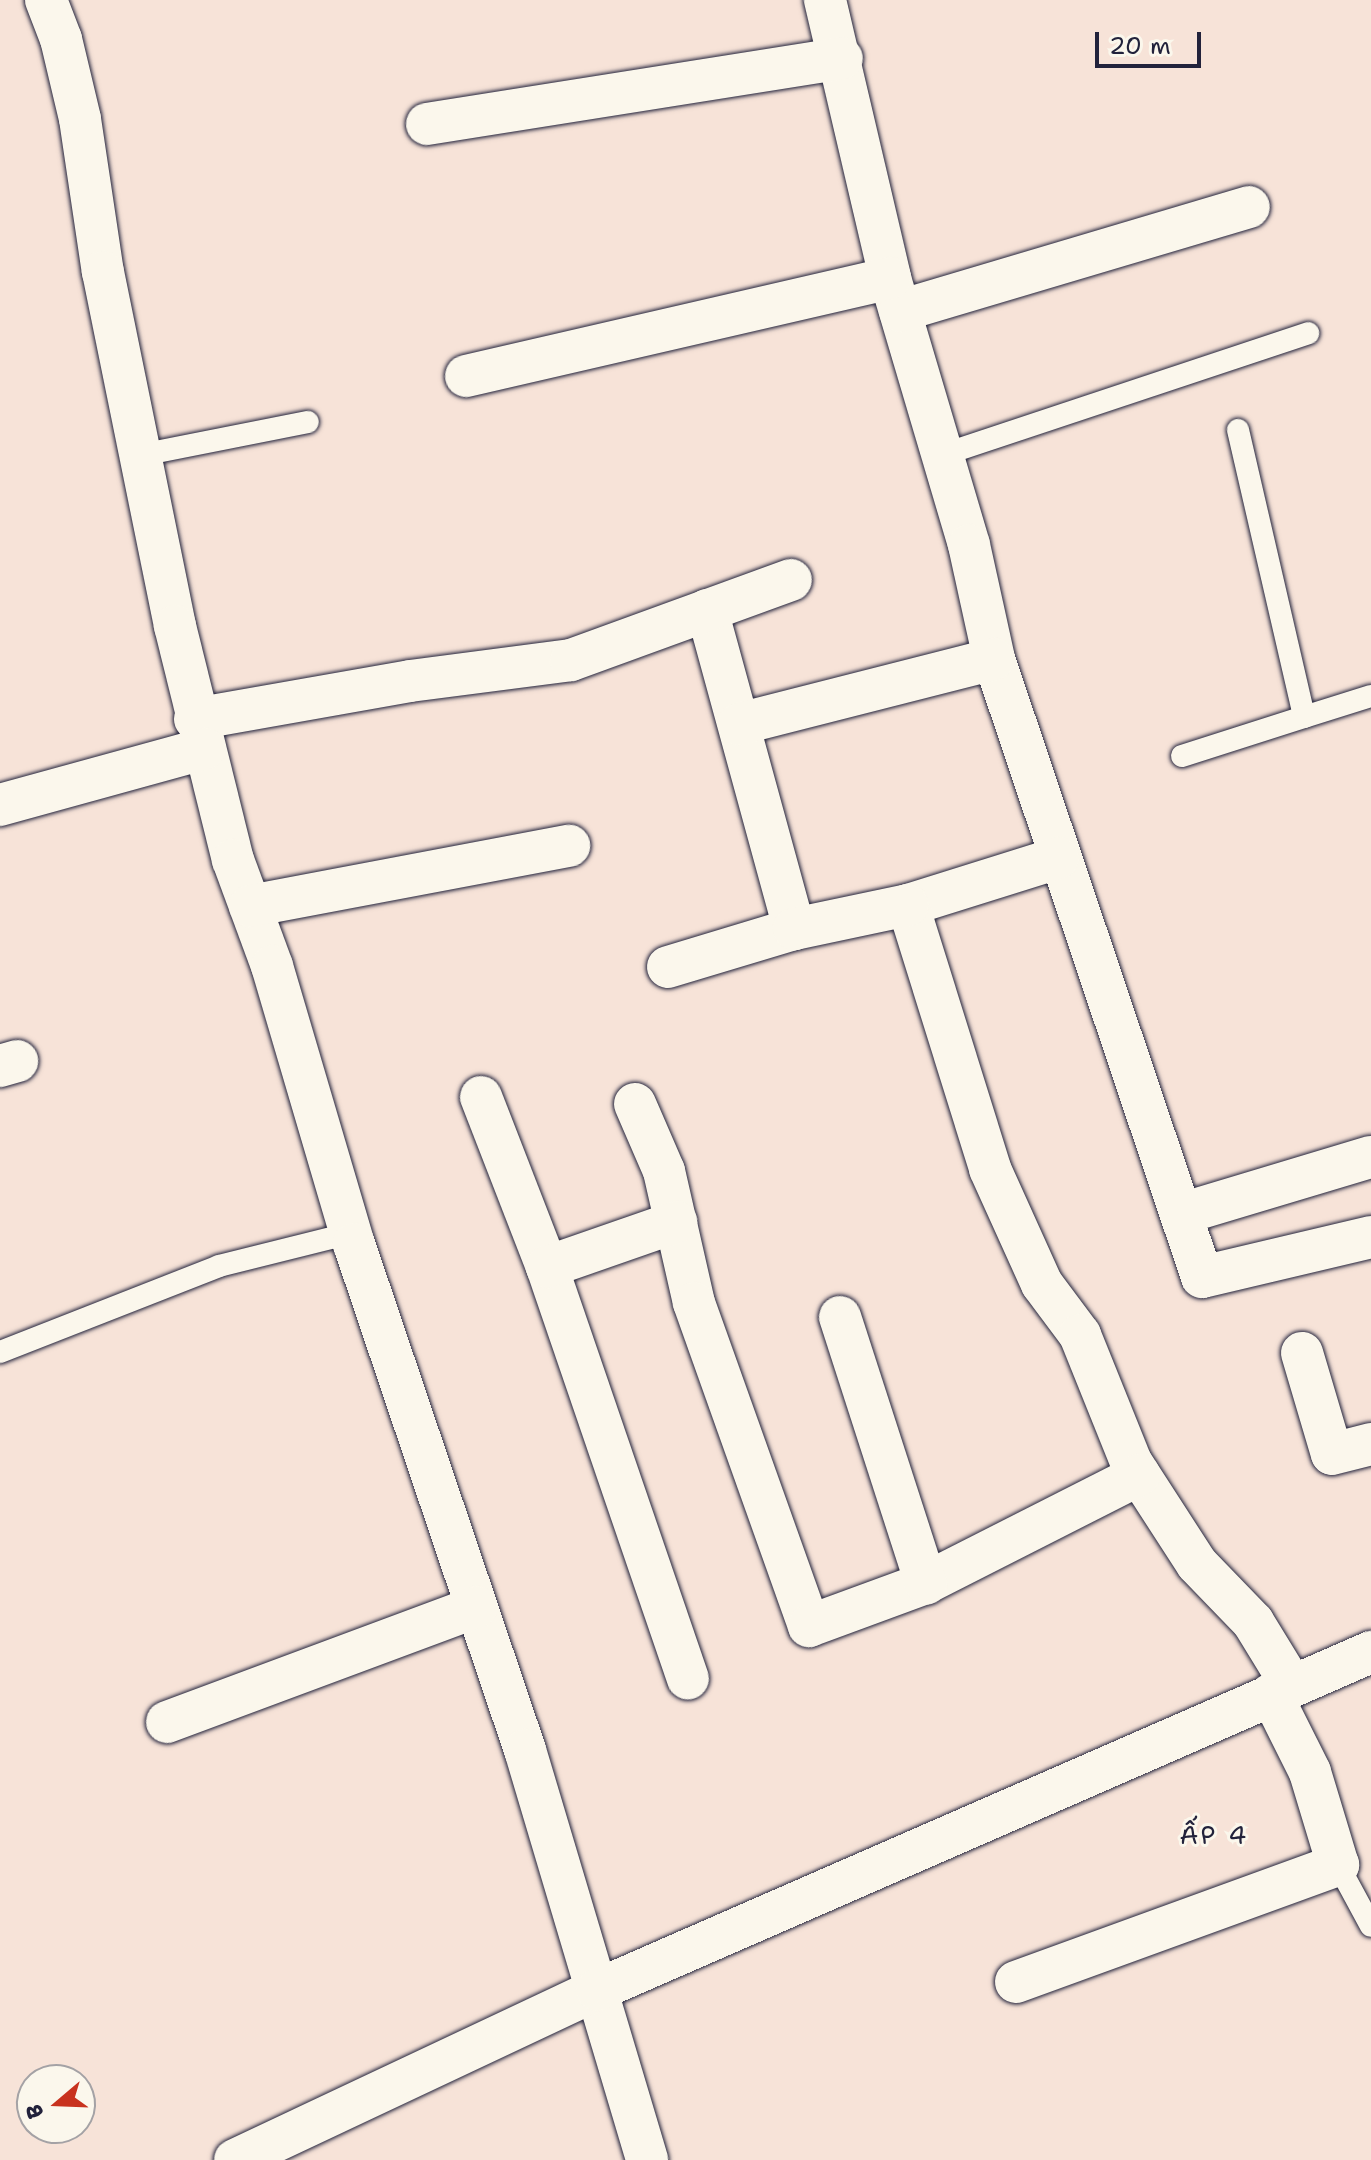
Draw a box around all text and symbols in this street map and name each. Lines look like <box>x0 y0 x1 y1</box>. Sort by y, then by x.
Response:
scale bar <box>1099 16 1205 66</box>
text: 20 m <box>1109 30 1171 62</box>
district label: ẤP 4 <box>1179 1819 1249 1851</box>
north arrow <box>16 2064 96 2144</box>
text: B <box>19 2100 51 2123</box>

